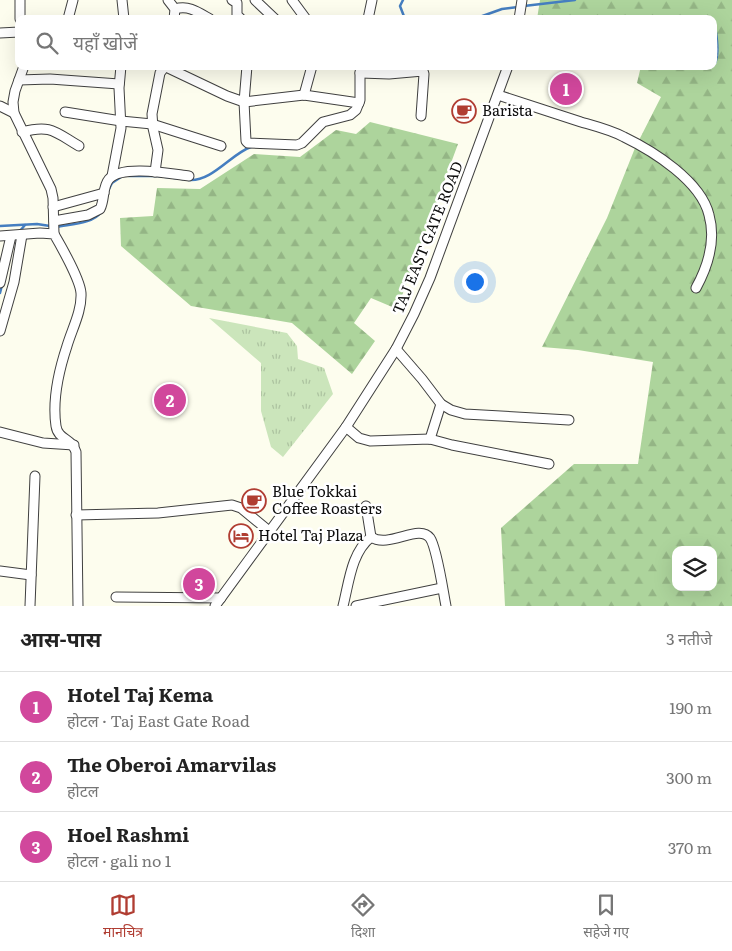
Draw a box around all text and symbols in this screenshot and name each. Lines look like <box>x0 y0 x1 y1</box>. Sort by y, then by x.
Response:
search box <box>15 15 717 70</box>
text: यहाँ खोजें <box>73 28 137 56</box>
icon: search <box>33 29 61 57</box>
pin: 1 <box>550 70 582 108</box>
cafe icon: Barista <box>451 98 477 124</box>
place label: Barista <box>482 98 533 121</box>
street label: TAJ EAST GATE ROAD <box>385 157 468 317</box>
your location <box>462 269 488 295</box>
pin: 2 <box>154 381 186 419</box>
place label: Blue Tokkai Coffee Roasters <box>272 479 382 519</box>
cafe icon: Blue Tokkai Coffee Roasters <box>241 488 267 514</box>
hotel icon: Hotel Taj Plaza <box>228 523 254 549</box>
place label: Hotel Taj Plaza <box>258 523 365 546</box>
map controls <box>672 546 717 591</box>
button: layers <box>672 546 717 591</box>
pin: 3 <box>183 565 215 603</box>
text: आस-पास <box>20 622 101 653</box>
text: 3 नतीजे <box>666 626 712 650</box>
text: Hotel Taj Kema <box>67 680 213 708</box>
text: 1 <box>33 695 39 719</box>
text: 190 m <box>669 695 712 719</box>
text: होटल · Taj East Gate Road <box>67 708 250 732</box>
text: The Oberoi Amarvilas <box>67 750 276 778</box>
text: 2 <box>32 765 40 789</box>
text: 300 m <box>666 765 712 789</box>
text: होटल <box>67 778 99 802</box>
text: Hoel Rashmi <box>67 820 189 848</box>
text: 3 <box>32 835 40 859</box>
text: 370 m <box>668 835 712 859</box>
text: होटल · gali no 1 <box>67 848 171 872</box>
tab: मानचित्र <box>103 891 143 943</box>
tab: दिशा <box>349 891 377 943</box>
tab: सहेजे गए <box>583 891 629 943</box>

